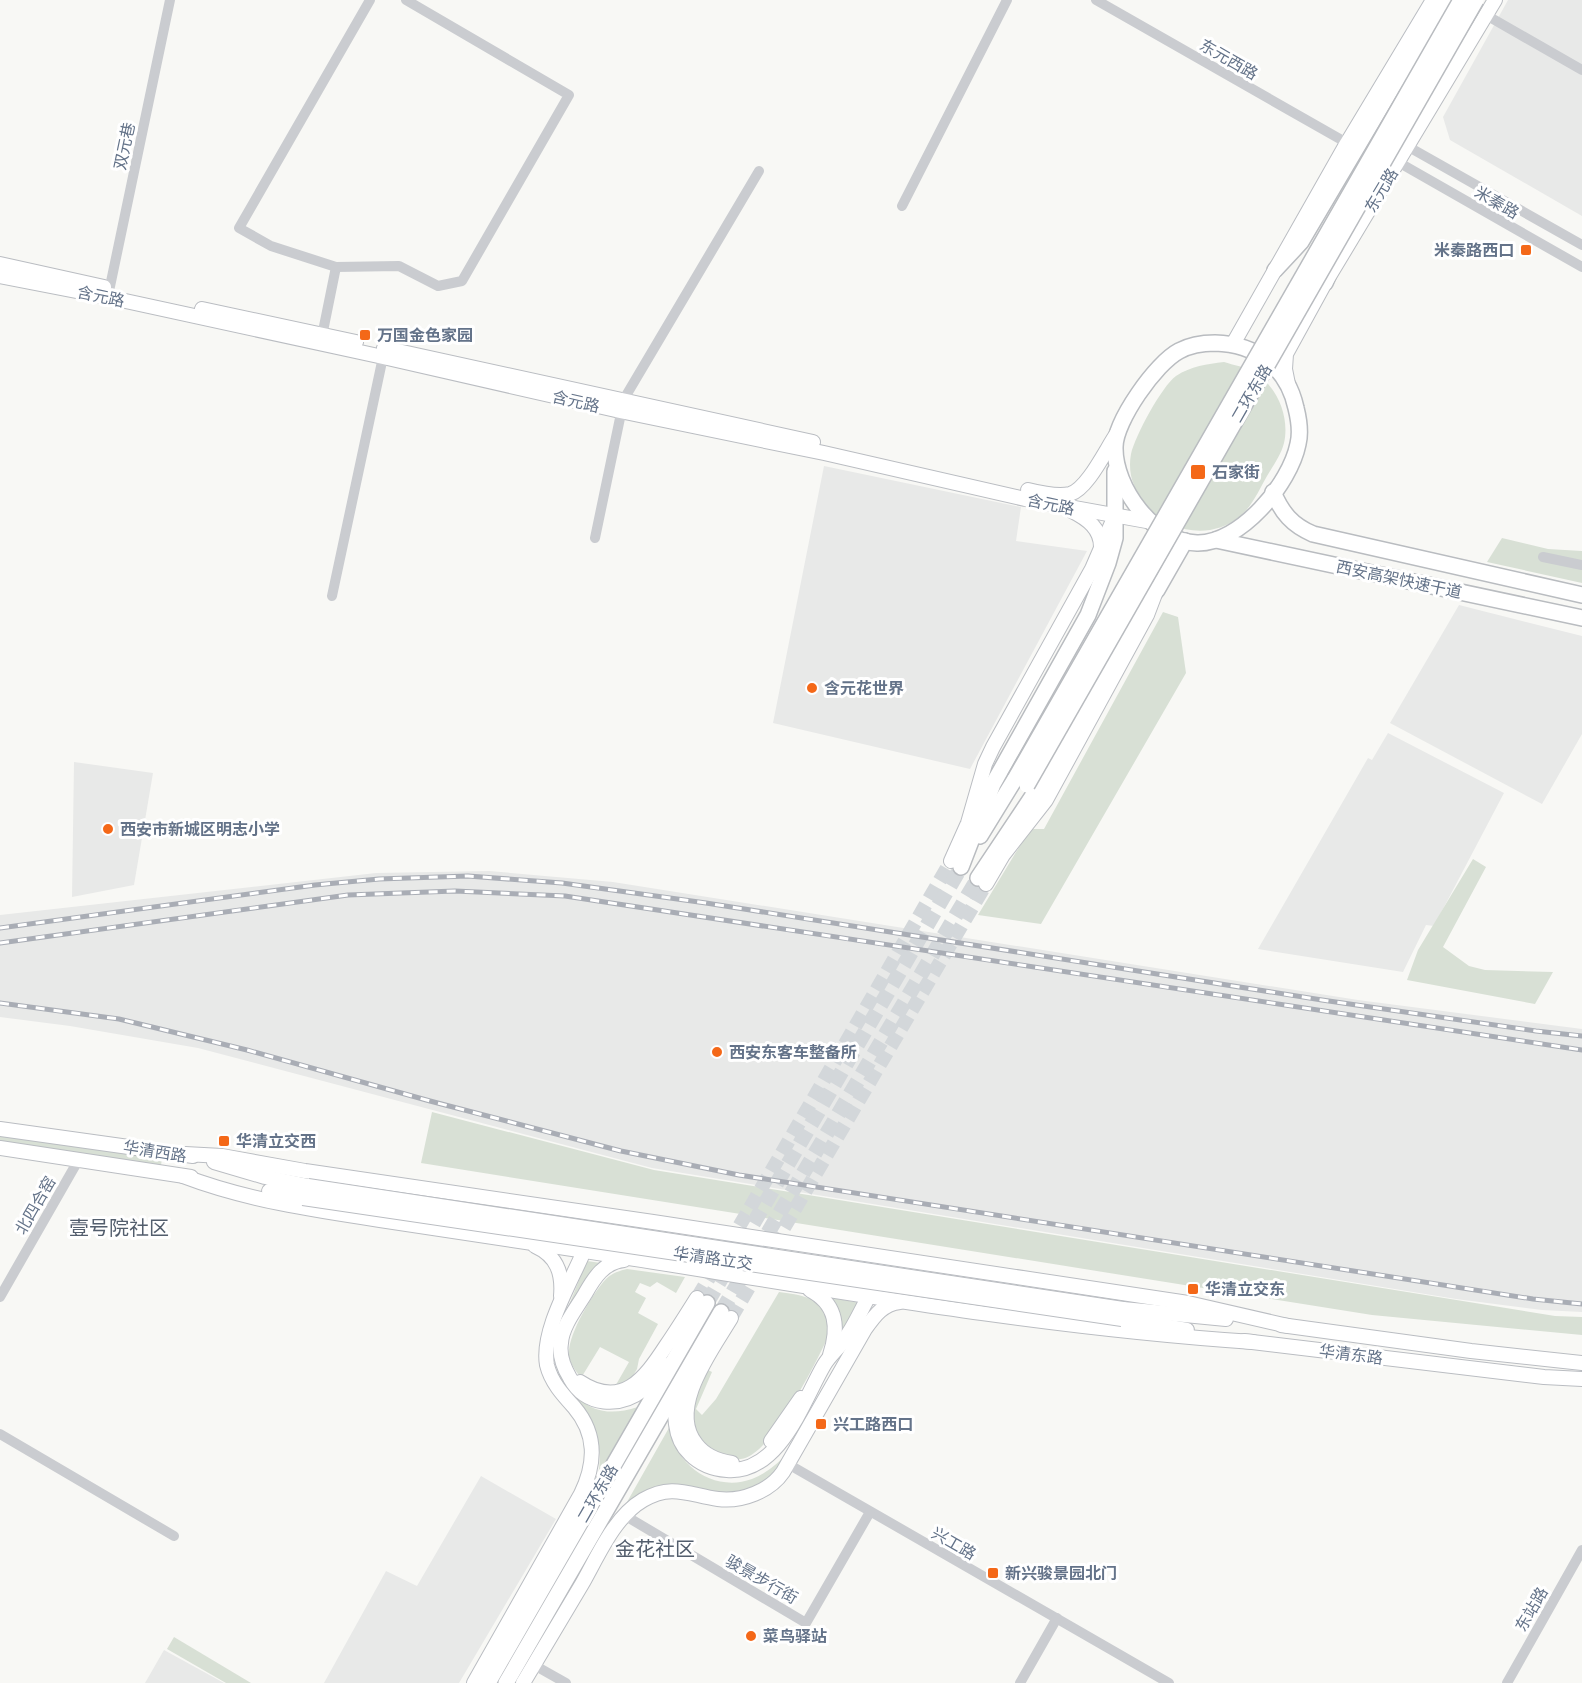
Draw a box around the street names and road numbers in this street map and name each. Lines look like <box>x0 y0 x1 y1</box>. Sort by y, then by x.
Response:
street label: 东元西路 <box>1196 35 1261 84</box>
street label: 双元巷 <box>110 121 139 172</box>
street label: 东元路 <box>1361 165 1402 216</box>
street label: 米秦路 <box>1471 182 1522 223</box>
street label: 含元路 <box>75 282 126 311</box>
street label: 二环东路 <box>1227 361 1276 426</box>
street label: 含元路 <box>550 387 601 416</box>
street label: 含元路 <box>1025 490 1076 519</box>
street label: 西安高架快速干道 <box>1334 557 1463 602</box>
street label: 华清西路 <box>122 1137 188 1166</box>
street label: 北四合窑 <box>11 1173 60 1238</box>
street label: 华清路立交 <box>672 1244 754 1273</box>
street label: 华清东路 <box>1318 1341 1384 1368</box>
street label: 二环东路 <box>573 1461 622 1526</box>
street label: 兴工路 <box>928 1523 979 1564</box>
street label: 骏景步行街 <box>722 1551 801 1608</box>
street label: 东站路 <box>1511 1584 1552 1635</box>

